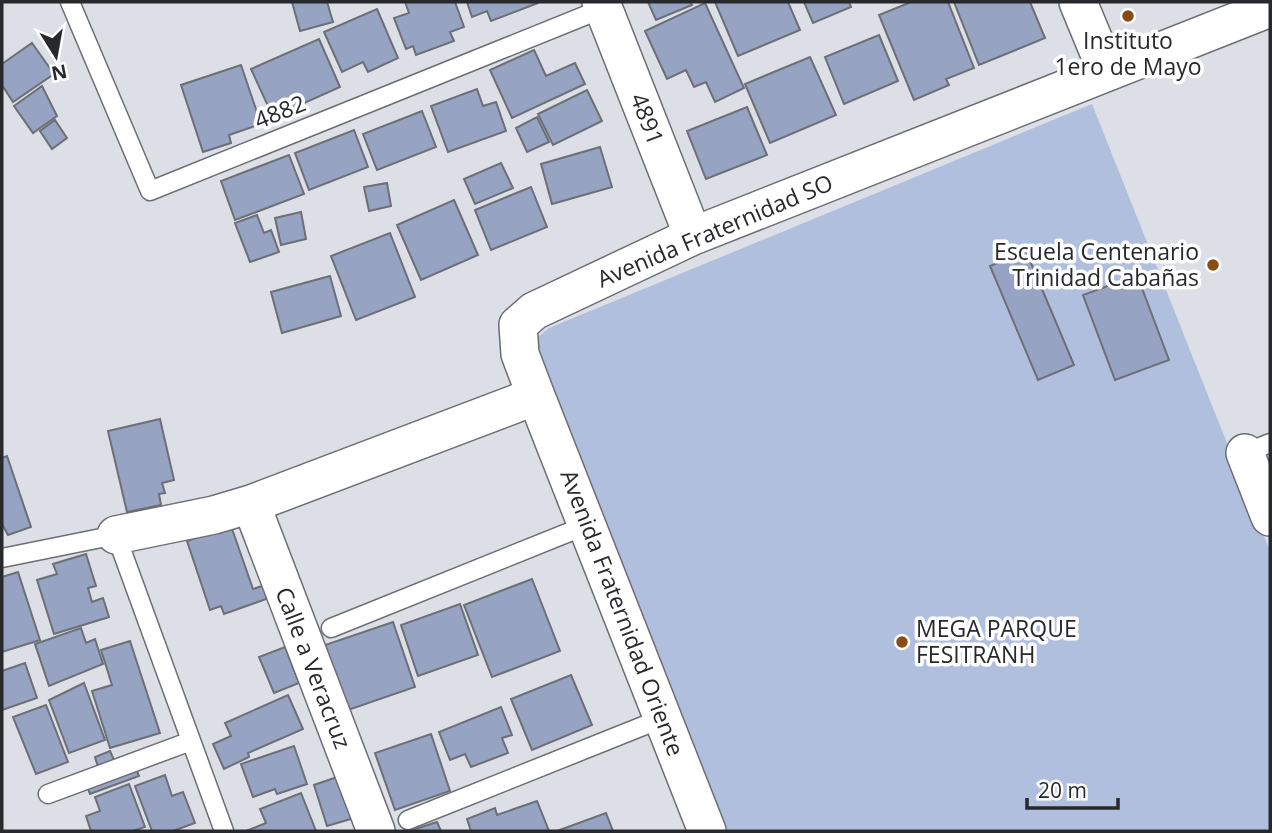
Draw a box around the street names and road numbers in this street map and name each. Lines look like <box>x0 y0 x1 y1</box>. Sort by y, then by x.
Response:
street label: 4882 <box>249 86 310 136</box>
street label: 4891 <box>624 88 672 149</box>
street label: Avenida Fraternidad SO <box>592 166 838 294</box>
street label: Avenida Fraternidad Oriente <box>553 465 692 760</box>
street label: Calle a Veracruz <box>268 582 359 753</box>

